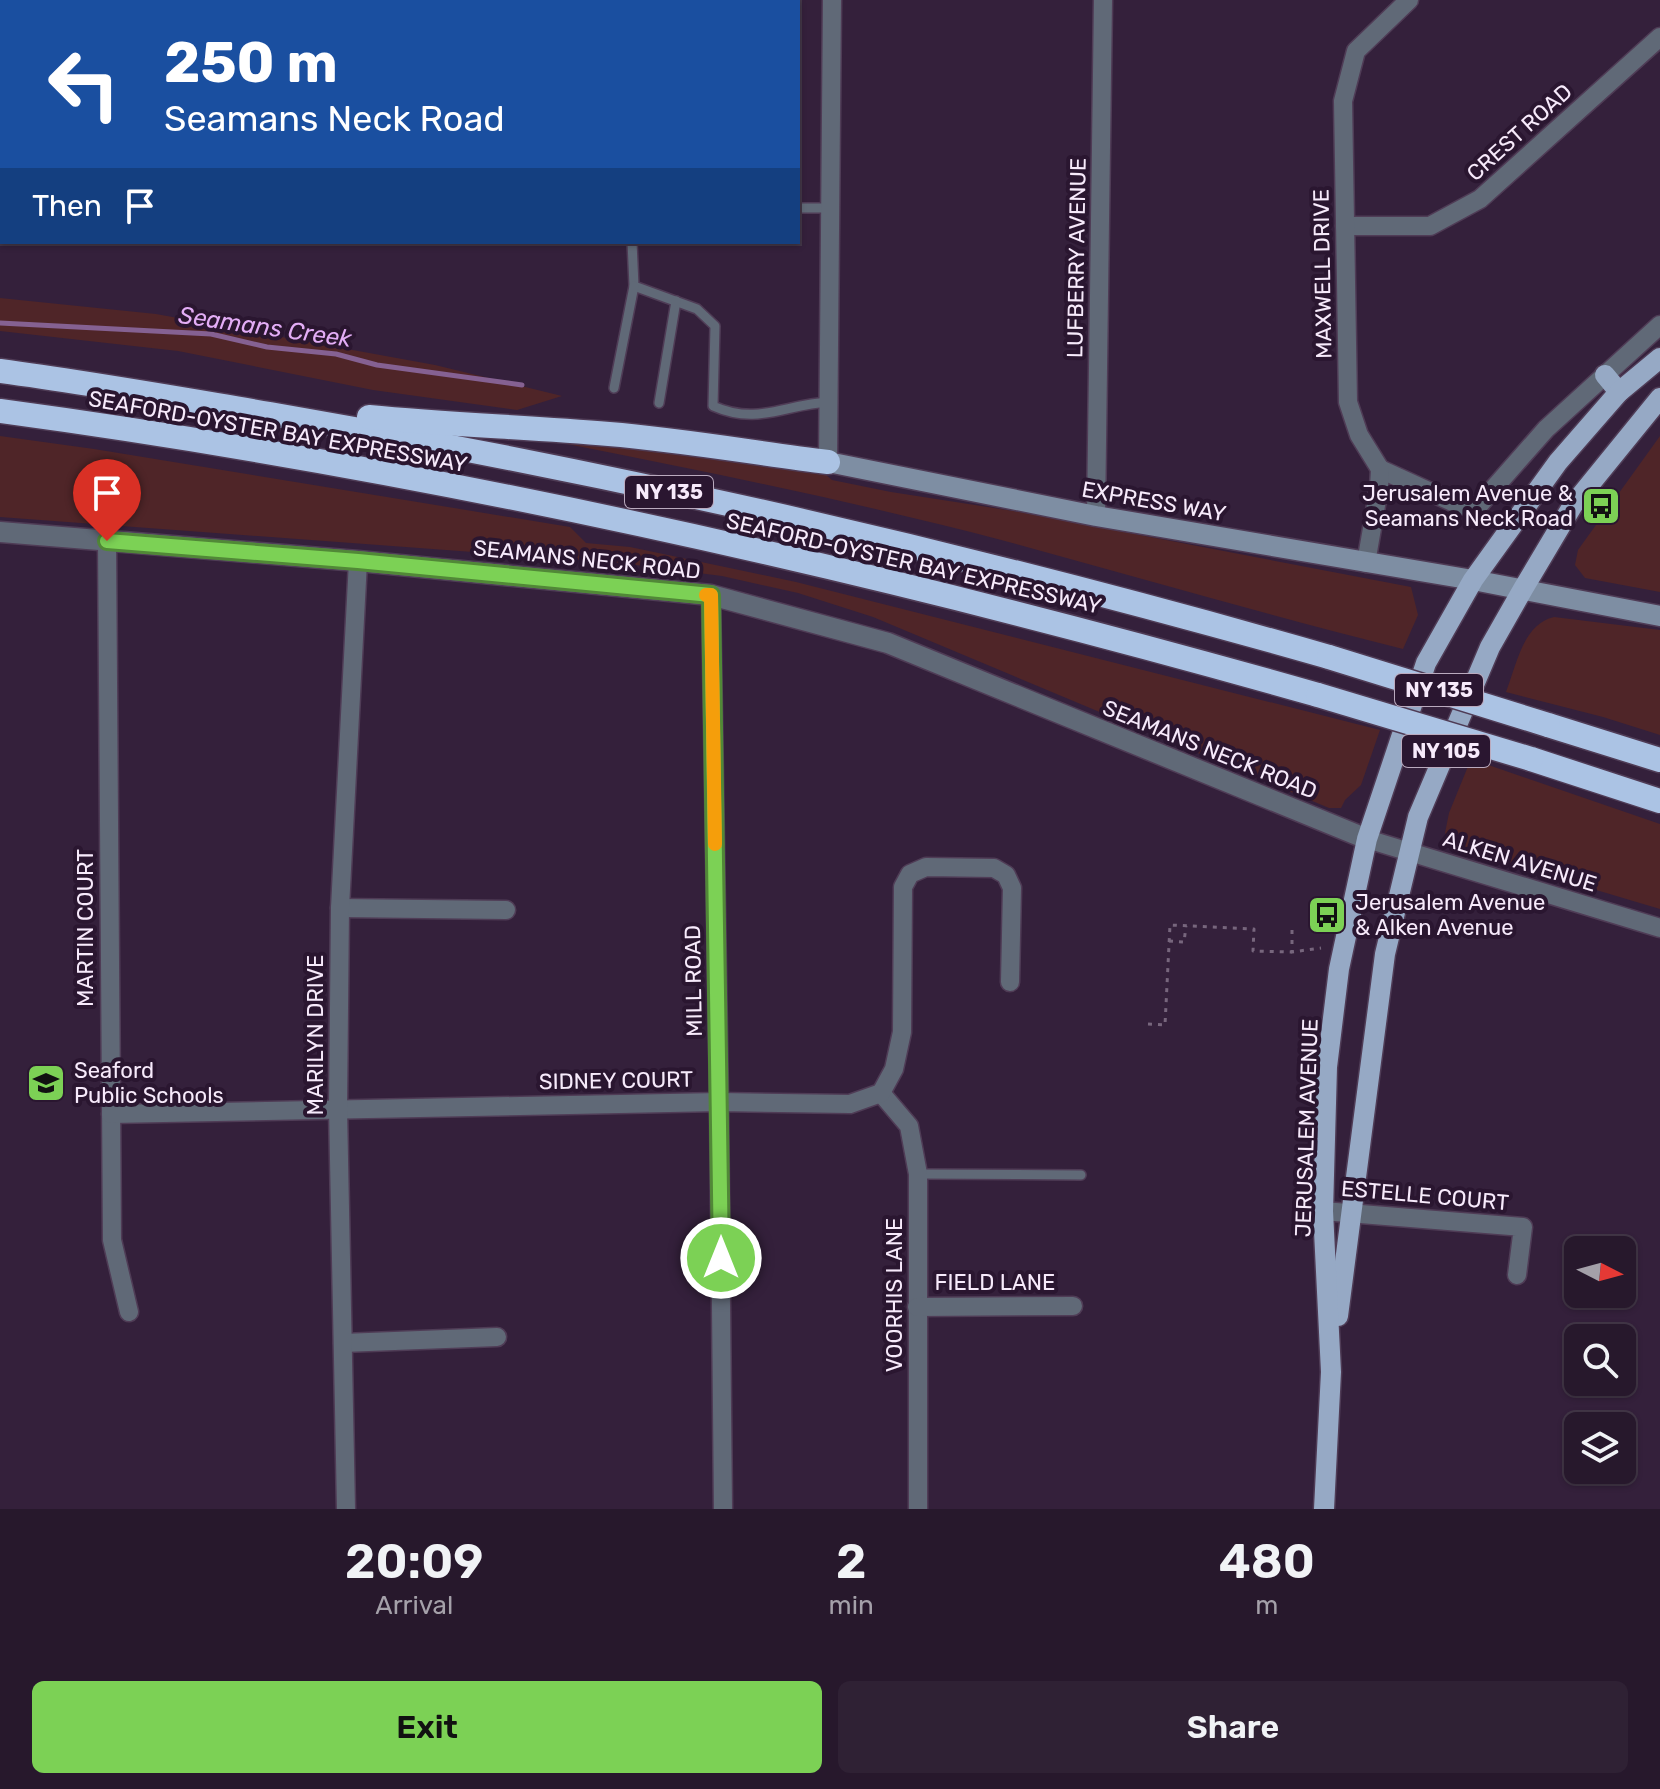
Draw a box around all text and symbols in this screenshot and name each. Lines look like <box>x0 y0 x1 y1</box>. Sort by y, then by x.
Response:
text: 250 m <box>164 30 338 96</box>
icon: left <box>32 32 136 136</box>
street label: CREST ROAD <box>1461 78 1578 187</box>
text: Seamans Neck Road <box>164 97 505 140</box>
street label: LUFBERRY AVENUE <box>1061 158 1092 358</box>
icon: arrive <box>118 184 162 228</box>
text: Then <box>32 188 102 224</box>
street label: MAXWELL DRIVE <box>1308 189 1337 359</box>
water label: Seamans Creek <box>177 301 354 353</box>
street label: SEAFORD-OYSTER BAY EXPRESSWAY <box>86 385 469 478</box>
pin <box>73 459 141 541</box>
icon: arrive <box>85 471 129 515</box>
road number: NY 135 <box>625 476 713 508</box>
street label: EXPRESS WAY <box>1080 476 1228 527</box>
place label: Jerusalem Avenue & Seamans Neck Road <box>1362 480 1573 532</box>
bus stop icon: Jerusalem Avenue & Seamans Neck Road <box>1580 485 1622 527</box>
street label: SEAFORD-OYSTER BAY EXPRESSWAY <box>724 507 1104 620</box>
street label: SEAMANS NECK ROAD <box>472 534 702 585</box>
road number: NY 135 <box>1395 674 1483 706</box>
street label: SEAMANS NECK ROAD <box>1099 694 1321 805</box>
road number: NY 105 <box>1402 735 1490 767</box>
street label: ALKEN AVENUE <box>1440 825 1600 898</box>
street label: MARTIN COURT <box>72 849 99 1007</box>
place label: Jerusalem Avenue & Alken Avenue <box>1355 889 1545 941</box>
bus stop icon: Jerusalem Avenue & Alken Avenue <box>1306 894 1348 936</box>
street label: MILL ROAD <box>679 925 708 1037</box>
street label: MARILYN DRIVE <box>302 955 329 1115</box>
street label: JERUSALEM AVENUE <box>1289 1018 1324 1238</box>
place label: Seaford Public Schools <box>74 1057 224 1109</box>
school or university icon: Seaford Public Schools <box>25 1062 67 1104</box>
street label: SIDNEY COURT <box>539 1066 694 1095</box>
street label: ESTELLE COURT <box>1340 1175 1510 1216</box>
position arrow <box>679 1216 763 1300</box>
street label: VOORHIS LANE <box>881 1218 908 1372</box>
north arrow <box>1564 1236 1636 1308</box>
map controls <box>1564 1236 1636 1484</box>
street label: FIELD LANE <box>935 1269 1055 1296</box>
button: search <box>1564 1324 1636 1396</box>
button: layers <box>1564 1412 1636 1484</box>
text: 20:09 <box>345 1533 483 1590</box>
text: 2 <box>836 1533 866 1590</box>
text: 480 <box>1219 1533 1315 1590</box>
text: Arrival <box>375 1590 453 1621</box>
text: min <box>829 1590 874 1621</box>
text: m <box>1255 1590 1278 1621</box>
button: Exit <box>32 1681 822 1773</box>
button: Share <box>838 1681 1628 1773</box>

